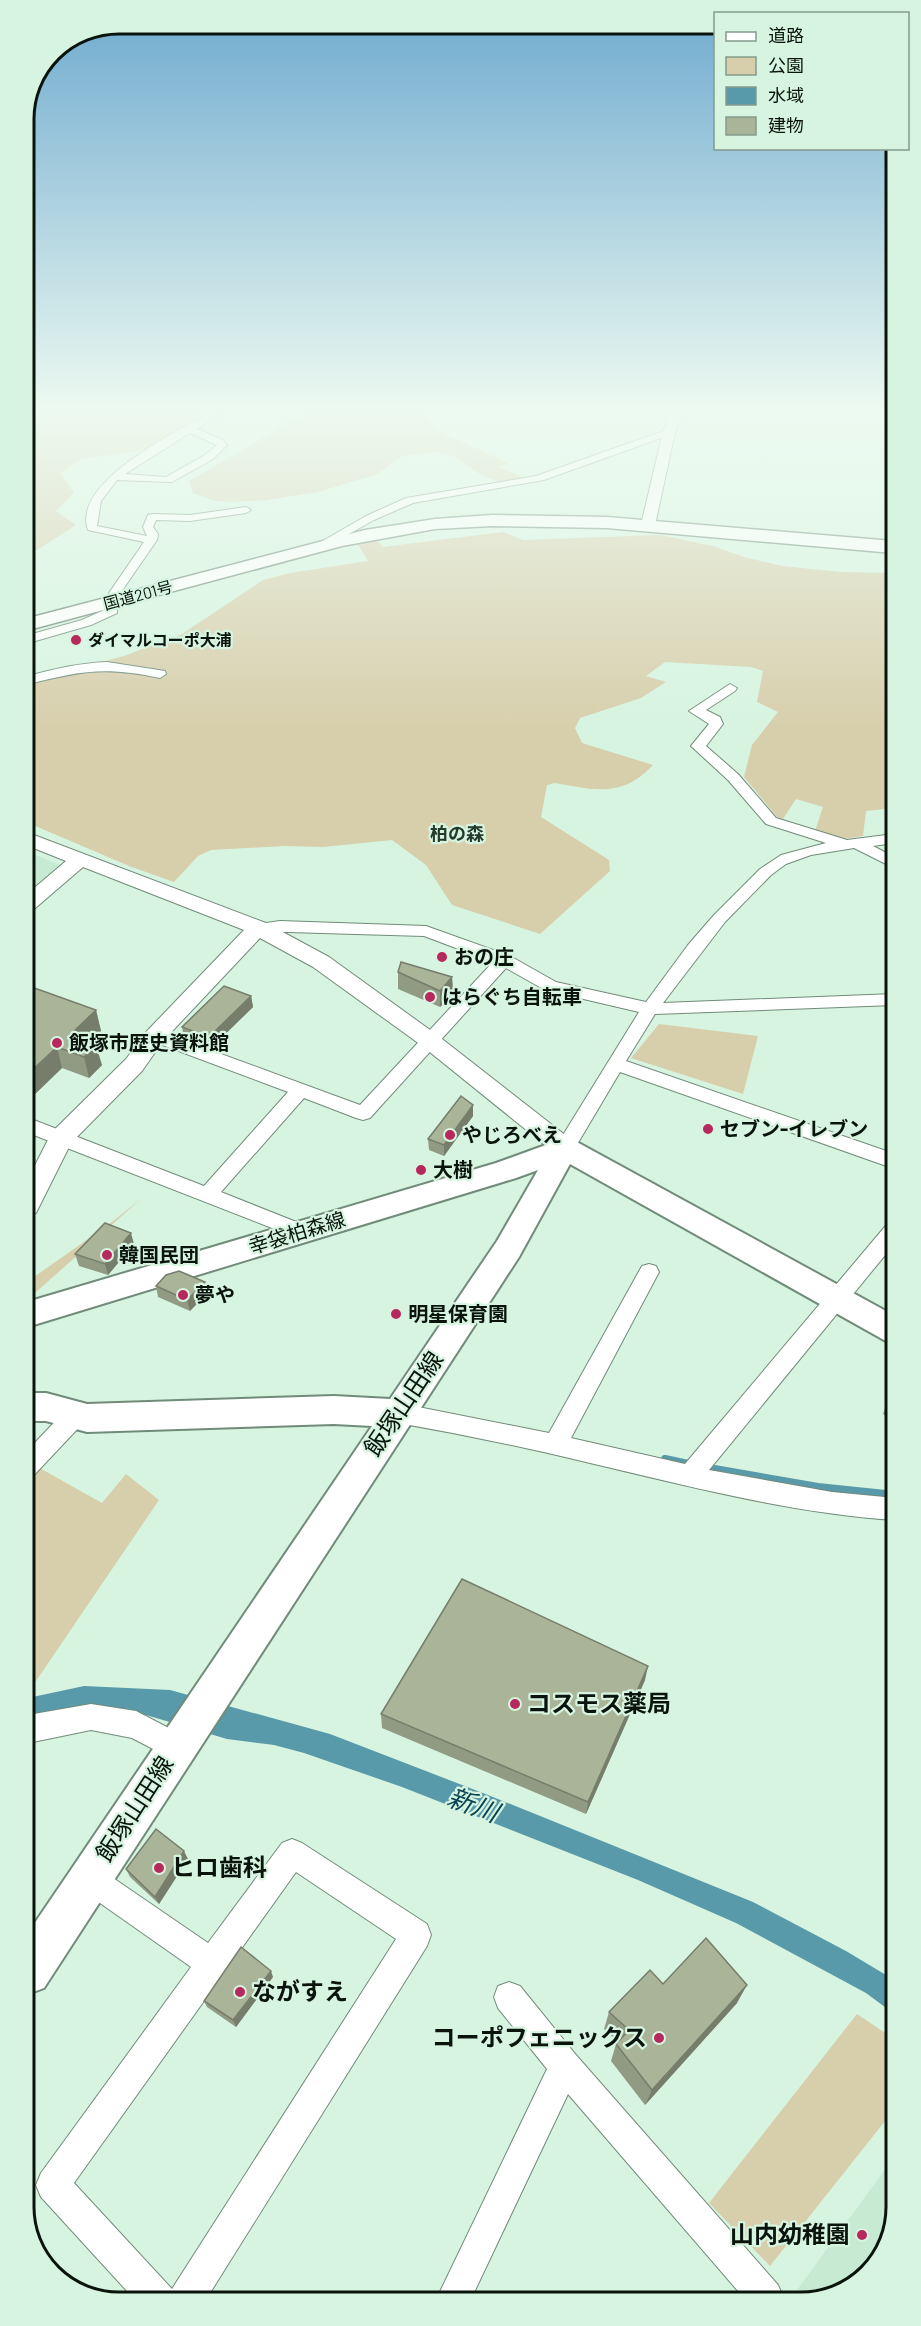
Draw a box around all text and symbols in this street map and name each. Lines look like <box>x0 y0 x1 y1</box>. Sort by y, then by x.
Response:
legend <box>714 12 909 150</box>
text: 道路 <box>768 24 804 46</box>
text: 公園 <box>768 54 804 76</box>
text: 水域 <box>768 84 804 106</box>
text: 建物 <box>768 114 804 136</box>
street label: 国道201号 <box>101 576 175 613</box>
place label: ダイマルコーポ大浦 <box>88 630 232 649</box>
marker: ダイマルコーポ大浦 <box>69 633 83 647</box>
district label: 柏の森 <box>430 822 484 844</box>
place label: おの庄 <box>454 944 514 968</box>
marker: おの庄 <box>435 950 449 964</box>
place label: はらぐち自転車 <box>442 984 582 1008</box>
marker: はらぐち自転車 <box>423 990 437 1004</box>
place label: 飯塚市歴史資料館 <box>69 1030 229 1054</box>
marker: 飯塚市歴史資料館 <box>50 1036 64 1050</box>
place label: セブン-イレブン <box>720 1116 868 1140</box>
place label: やじろべえ <box>462 1122 562 1146</box>
marker: セブン-イレブン <box>701 1122 715 1136</box>
marker: やじろべえ <box>443 1128 457 1142</box>
place label: 大樹 <box>433 1157 473 1181</box>
marker: 大樹 <box>414 1163 428 1177</box>
street label: 幸袋柏森線 <box>245 1206 348 1258</box>
place label: 韓国民団 <box>119 1242 199 1266</box>
marker: 韓国民団 <box>100 1248 114 1262</box>
place label: 夢や <box>195 1282 235 1306</box>
marker: 夢や <box>176 1288 190 1302</box>
place label: 明星保育園 <box>408 1301 508 1325</box>
marker: 明星保育園 <box>389 1307 403 1321</box>
street label: 飯塚山田線 <box>357 1345 448 1461</box>
place label: コスモス薬局 <box>527 1688 671 1717</box>
marker: コスモス薬局 <box>508 1697 522 1711</box>
street label: 飯塚山田線 <box>89 1750 179 1866</box>
water label: 新川 <box>444 1780 506 1828</box>
place label: ヒロ歯科 <box>171 1852 267 1881</box>
marker: ヒロ歯科 <box>152 1861 166 1875</box>
place label: ながすえ <box>252 1976 348 2005</box>
marker: ながすえ <box>233 1985 247 1999</box>
place label: コーポフェニックス <box>432 2022 647 2051</box>
marker: コーポフェニックス <box>652 2031 666 2045</box>
place label: 山内幼稚園 <box>730 2219 850 2248</box>
marker: 山内幼稚園 <box>855 2228 869 2242</box>

